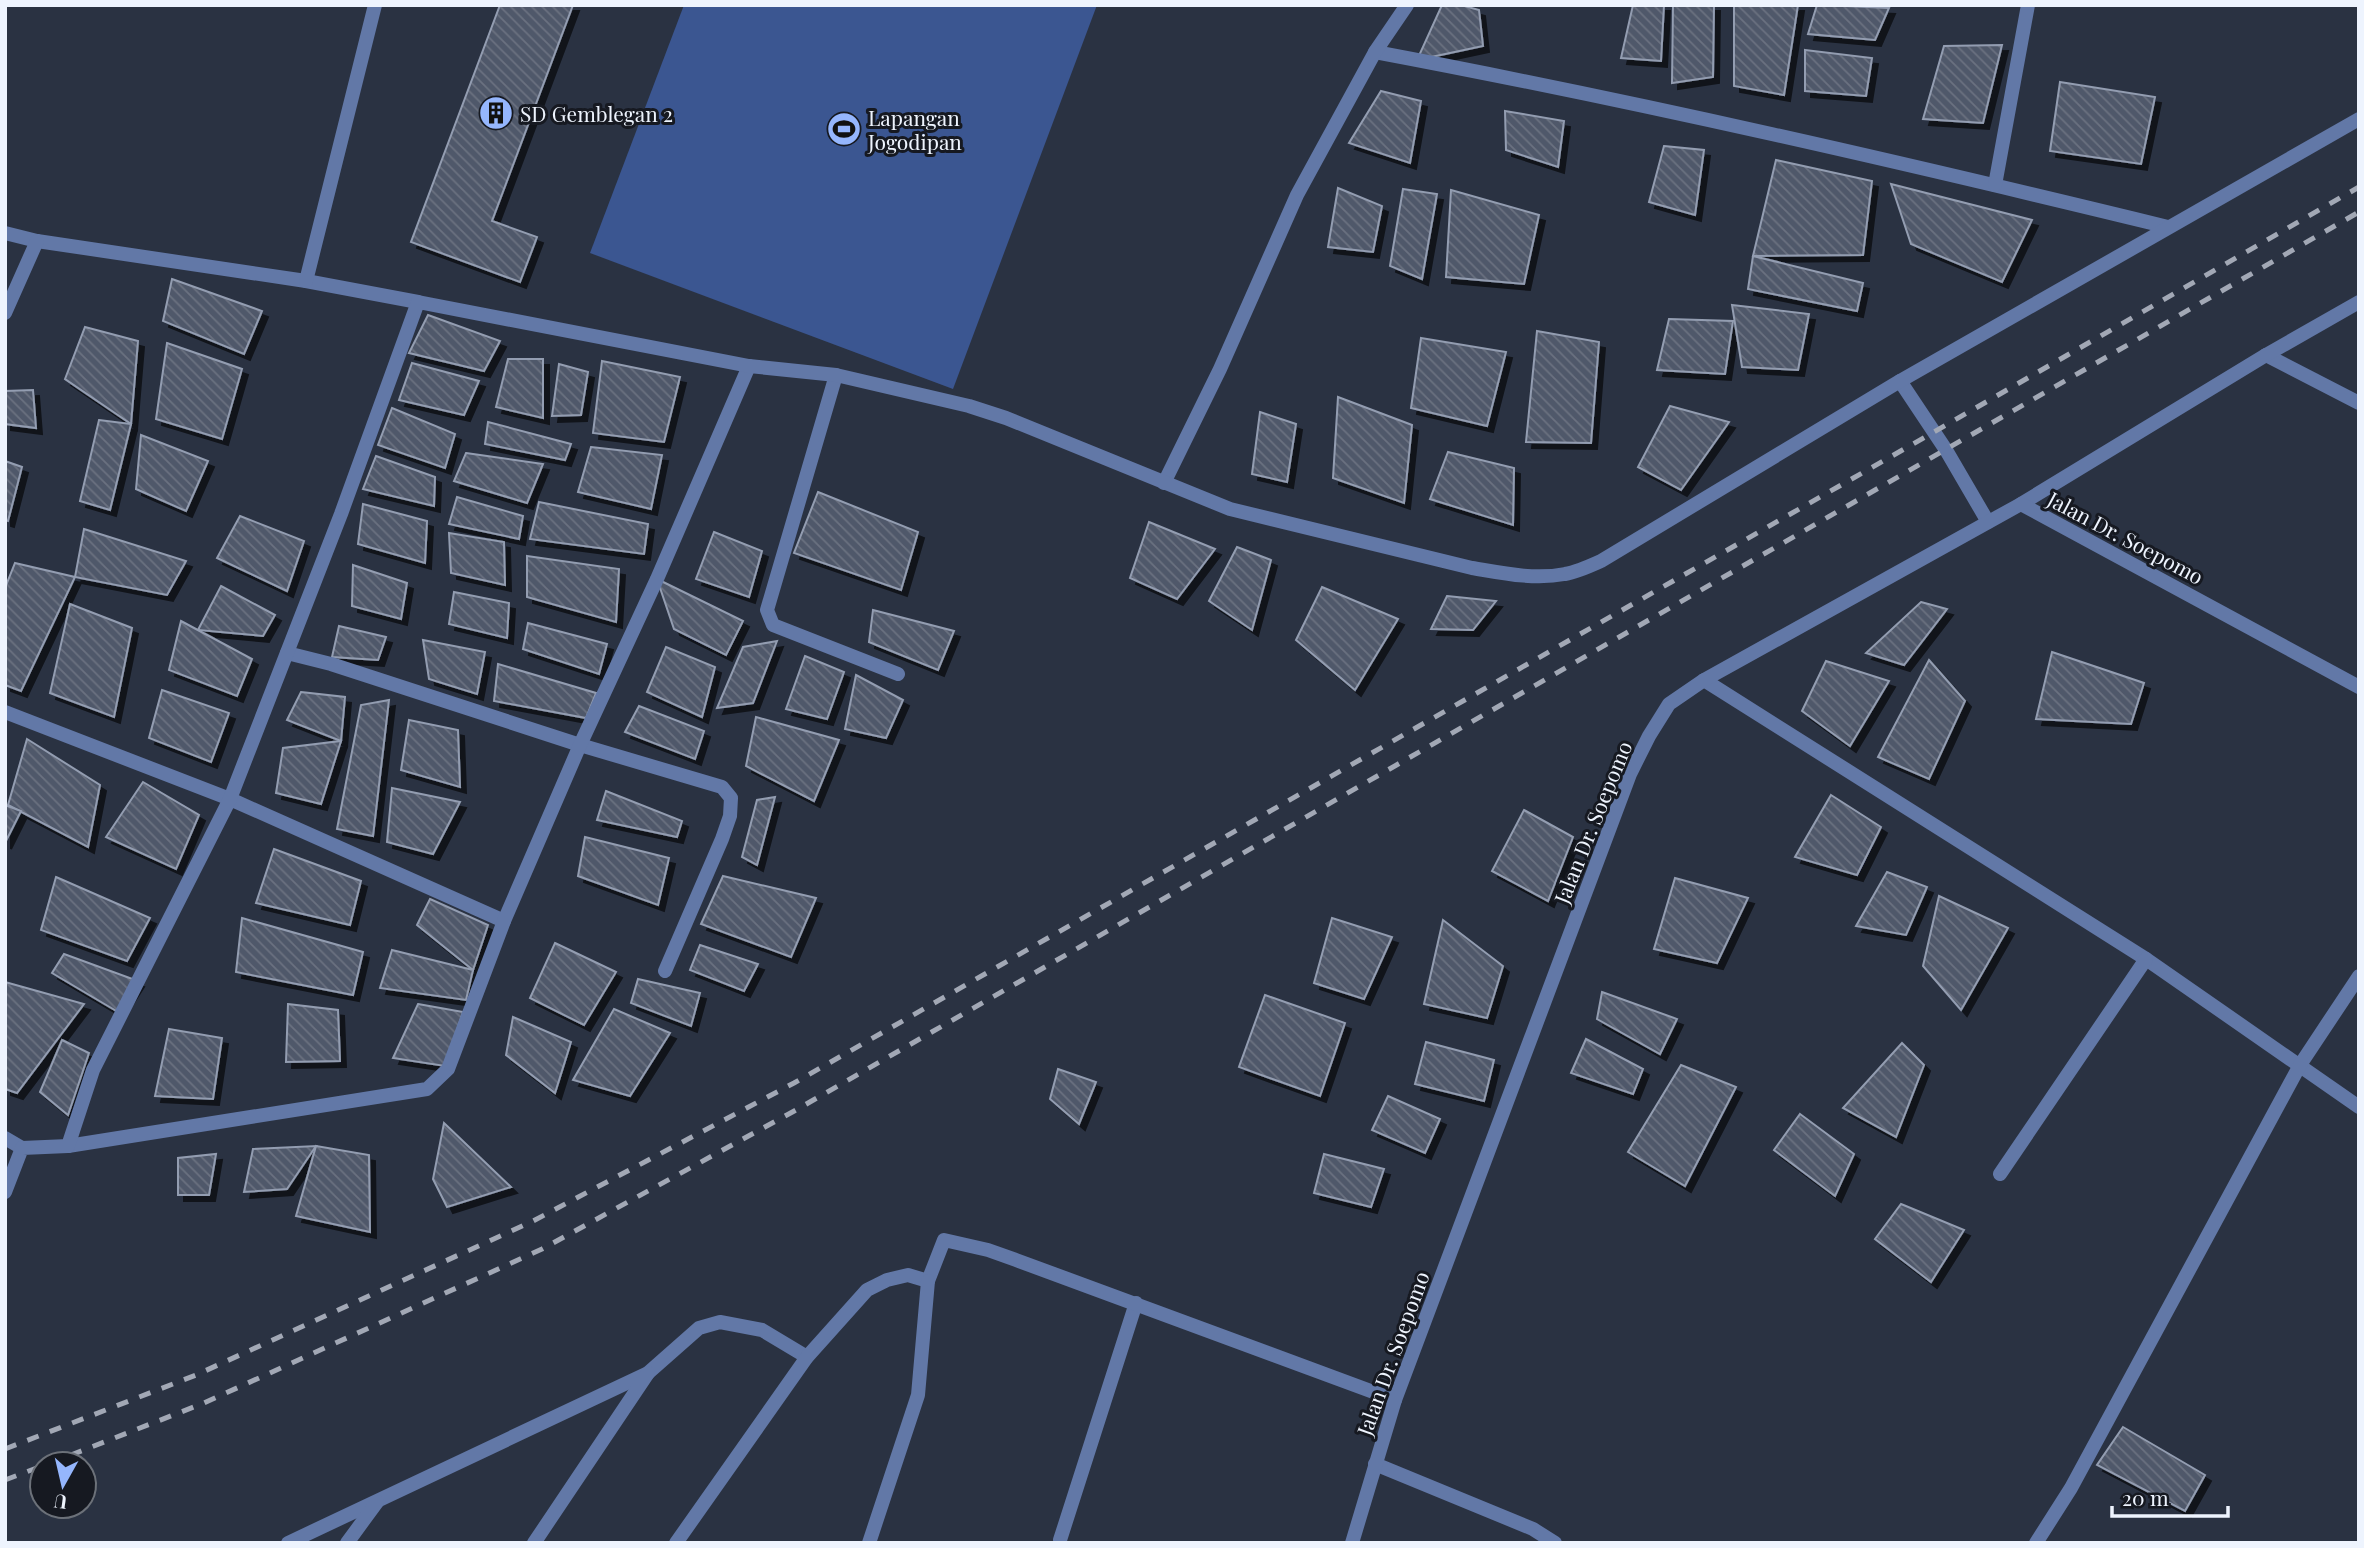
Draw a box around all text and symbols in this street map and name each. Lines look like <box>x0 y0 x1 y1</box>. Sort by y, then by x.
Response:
building icon: SD Gemblegan 2 <box>477 94 515 132</box>
place label: SD Gemblegan 2 <box>520 99 673 127</box>
place label: Lapangan Jogodipan <box>867 103 962 155</box>
sports icon: Lapangan Jogodipan <box>825 110 863 148</box>
street label: Jalan Dr. Soepomo <box>2042 484 2209 590</box>
street label: Jalan Dr. Soepomo <box>1546 737 1637 908</box>
street label: Jalan Dr. Soepomo <box>1349 1267 1435 1440</box>
north arrow <box>28 1450 98 1520</box>
scale bar <box>2112 1474 2228 1518</box>
text: 20 m <box>2122 1483 2169 1511</box>
text: U <box>52 1489 69 1517</box>

